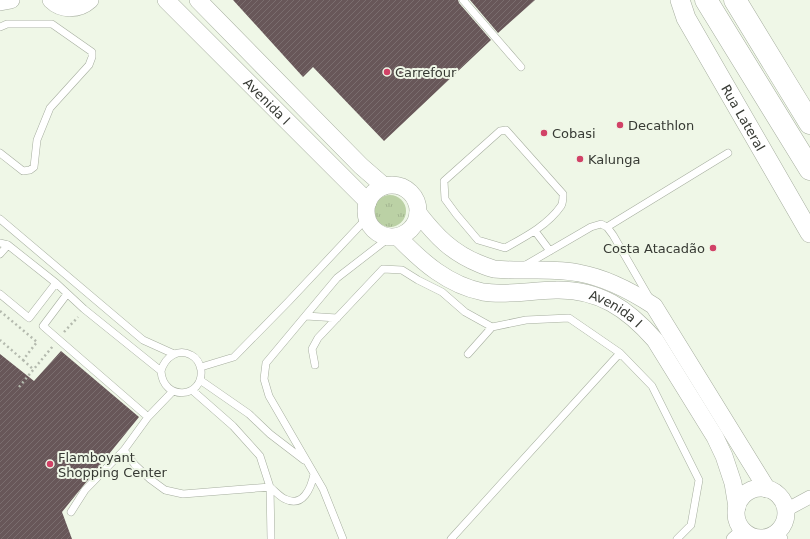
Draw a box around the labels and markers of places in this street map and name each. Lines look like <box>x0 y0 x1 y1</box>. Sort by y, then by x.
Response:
place label: Carrefour <box>395 65 457 80</box>
marker: Carrefour <box>382 67 392 77</box>
place label: Decathlon <box>628 118 694 133</box>
marker: Decathlon <box>615 120 625 130</box>
place label: Cobasi <box>552 126 596 141</box>
marker: Cobasi <box>539 128 549 138</box>
place label: Kalunga <box>588 152 641 167</box>
marker: Kalunga <box>575 154 585 164</box>
place label: Costa Atacadão <box>603 241 705 256</box>
marker: Costa Atacadão <box>708 243 718 253</box>
place label: Flamboyant Shopping Center <box>58 450 168 480</box>
marker: Flamboyant Shopping Center <box>45 459 55 469</box>

